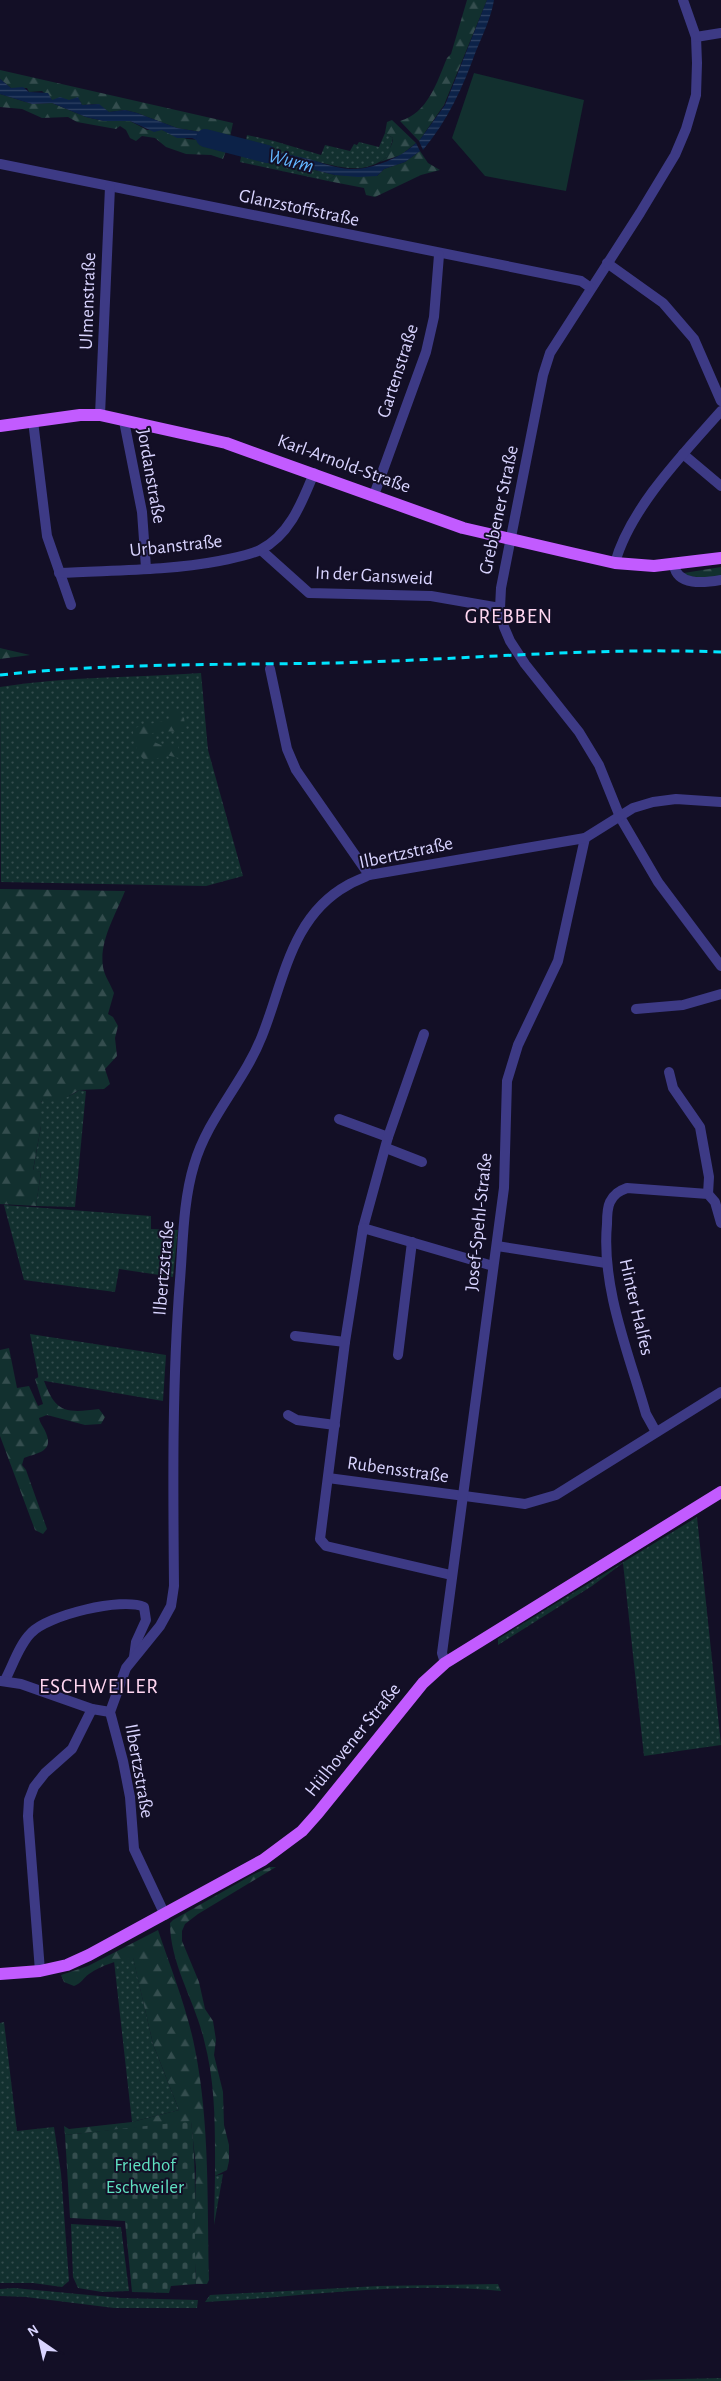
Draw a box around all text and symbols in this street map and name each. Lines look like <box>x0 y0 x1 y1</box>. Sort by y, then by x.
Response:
water label: Wurm <box>266 146 316 176</box>
street label: Glanzstoffstraße <box>237 186 361 230</box>
street label: Ulmenstraße <box>77 252 99 350</box>
street label: Gartenstraße <box>374 322 422 420</box>
street label: Jordanstraße <box>133 427 169 525</box>
street label: Karl-Arnold-Straße <box>275 431 413 497</box>
street label: Grebbener Straße <box>476 444 522 576</box>
street label: Urbanstraße <box>129 532 223 560</box>
street label: In der Gansweid <box>315 563 434 589</box>
district label: GREBBEN <box>465 606 553 627</box>
street label: Ilbertzstraße <box>357 834 455 872</box>
street label: Josef-Spehl-Straße <box>462 1152 496 1292</box>
street label: Ilbertzstraße <box>150 1220 178 1316</box>
street label: Hinter Halfes <box>616 1257 656 1357</box>
street label: Rubensstraße <box>346 1453 450 1487</box>
district label: ESCHWEILER <box>39 1676 159 1697</box>
street label: Hülhovener Straße <box>302 1680 404 1800</box>
street label: Ilbertzstraße <box>121 1722 157 1820</box>
park label: Friedhof Eschweiler <box>106 2156 184 2197</box>
north arrow <box>15 2316 65 2366</box>
text: N <box>25 2323 41 2340</box>

